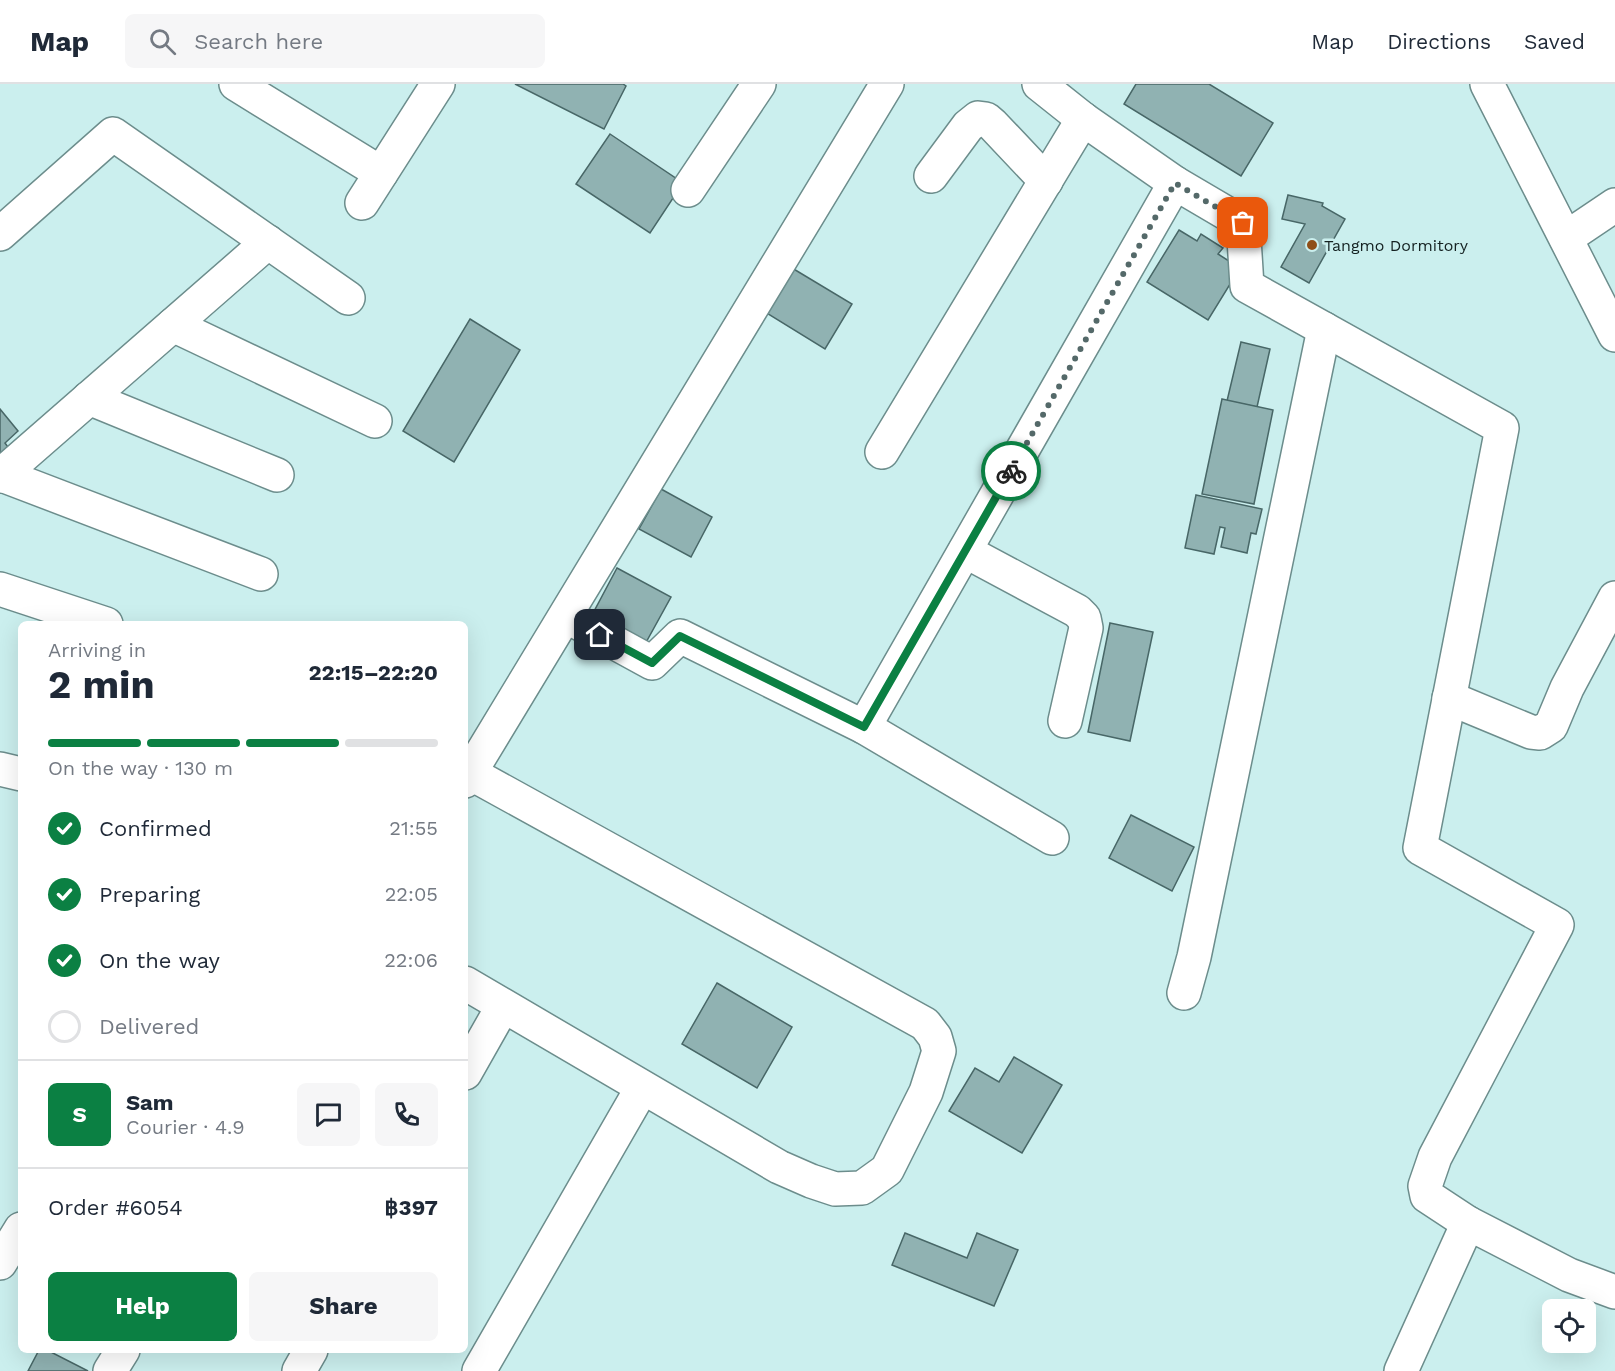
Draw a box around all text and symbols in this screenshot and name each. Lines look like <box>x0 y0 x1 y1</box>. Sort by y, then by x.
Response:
search box <box>125 14 545 68</box>
text: Map <box>30 25 89 58</box>
icon: search <box>146 25 179 58</box>
text: Search here <box>194 29 323 54</box>
text: Map <box>1311 29 1354 54</box>
text: Directions <box>1387 29 1491 54</box>
text: Saved <box>1524 29 1585 54</box>
pin <box>1217 197 1268 248</box>
icon: bag <box>1226 206 1259 239</box>
place label: Tangmo Dormitory <box>1324 236 1469 255</box>
marker: Tangmo Dormitory <box>1305 238 1319 252</box>
courier <box>981 441 1041 501</box>
icon: bike <box>995 455 1028 488</box>
pin <box>574 609 625 660</box>
icon: home <box>583 618 616 651</box>
text: Arriving in <box>48 638 146 662</box>
text: 22:15–22:20 <box>308 660 438 685</box>
text: 2 min <box>48 662 155 707</box>
text: On the way · 130 m <box>48 756 233 780</box>
icon: check <box>48 812 81 845</box>
text: Confirmed <box>99 816 212 841</box>
text: 21:55 <box>389 816 438 840</box>
icon: check <box>48 878 81 911</box>
text: Preparing <box>99 882 200 907</box>
text: 22:05 <box>385 882 438 906</box>
icon: check <box>48 944 81 977</box>
text: On the way <box>99 948 220 973</box>
text: 22:06 <box>384 948 438 972</box>
text: Delivered <box>99 1014 199 1039</box>
button: chat <box>297 1083 360 1146</box>
button: phone <box>375 1083 438 1146</box>
text: Sam <box>126 1090 174 1115</box>
text: S <box>72 1102 87 1127</box>
text: Courier · 4.9 <box>126 1115 245 1139</box>
text: Order #6054 <box>48 1195 183 1220</box>
text: ฿397 <box>385 1195 438 1220</box>
button: Help <box>48 1272 237 1341</box>
button: Share <box>249 1272 438 1341</box>
map controls <box>1542 1299 1596 1353</box>
button: locate <box>1542 1299 1596 1353</box>

